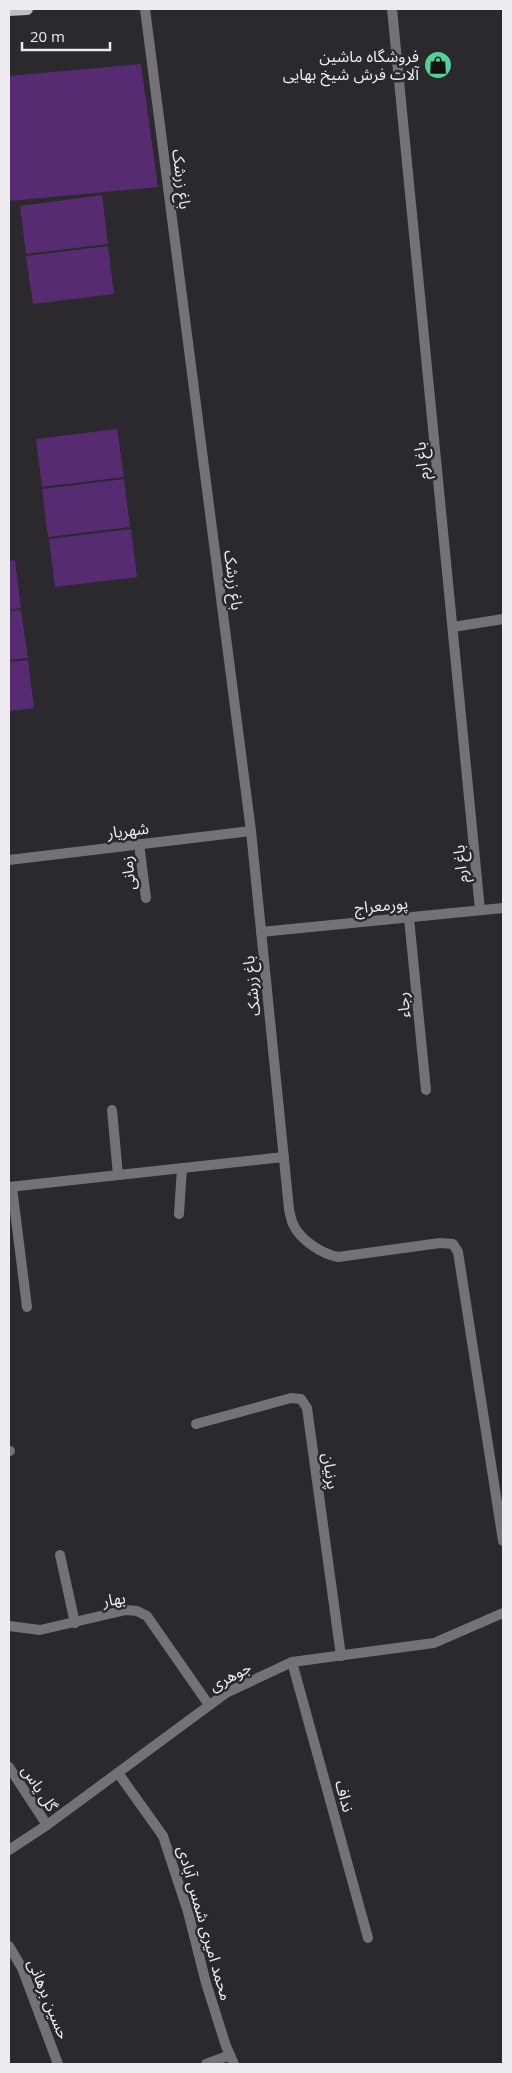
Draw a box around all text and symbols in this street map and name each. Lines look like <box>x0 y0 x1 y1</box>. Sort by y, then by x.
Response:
scale bar <box>22 20 110 52</box>
text: 20 m <box>30 26 65 46</box>
place label: فروشگاه ماشین آلات فرش شیخ بهایی <box>283 45 420 87</box>
shop icon: فروشگاه ماشین آلات فرش شیخ بهایی <box>423 50 453 80</box>
street label: باغ زرشک <box>165 148 197 211</box>
street label: باغ ارم <box>408 441 436 481</box>
street label: باغ زرشک <box>217 549 249 612</box>
street label: شهریار <box>105 817 150 844</box>
street label: باغ ارم <box>447 844 475 884</box>
street label: زمانی <box>115 855 141 891</box>
street label: پورمعراج <box>353 891 409 921</box>
street label: باغ زرشک <box>237 954 267 1017</box>
street label: رجاء <box>391 991 415 1019</box>
street label: پرنیان <box>317 1451 344 1491</box>
street label: بهار <box>100 1586 127 1612</box>
street label: جوهری <box>205 1656 255 1696</box>
street label: گل یاس <box>17 1761 63 1816</box>
street label: نداف <box>330 1778 360 1814</box>
street label: محمد امیری شمس آبادی <box>172 1843 238 2003</box>
street label: حسین برهانی <box>23 1956 75 2042</box>

